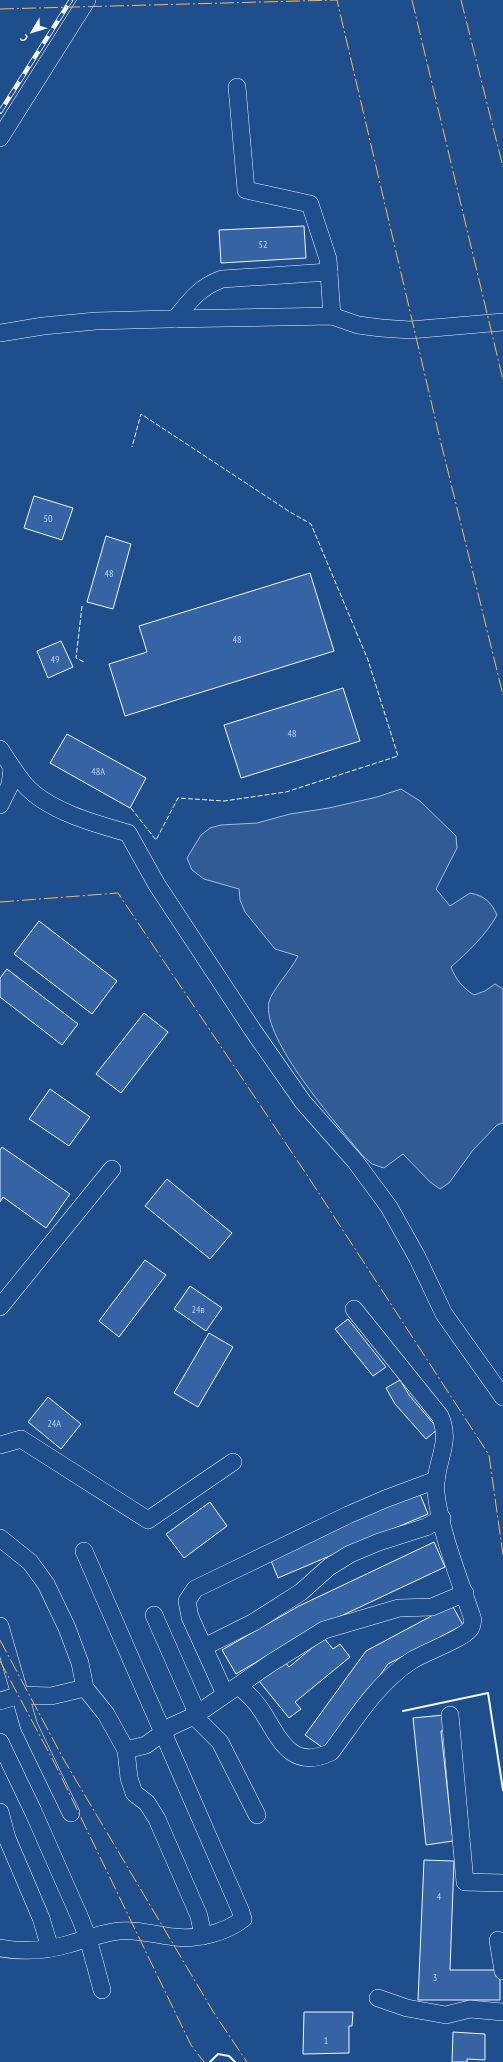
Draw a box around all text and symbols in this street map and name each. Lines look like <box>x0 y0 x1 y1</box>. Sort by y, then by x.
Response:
north arrow <box>12 12 52 52</box>
text: С <box>17 32 31 44</box>
house number: 52 <box>259 238 268 251</box>
house number: 50 <box>44 512 53 525</box>
house number: 48 <box>105 567 114 580</box>
house number: 48 <box>233 633 242 646</box>
house number: 49 <box>51 653 60 666</box>
house number: 48 <box>288 727 297 740</box>
house number: 48А <box>91 765 105 778</box>
house number: 24в <box>191 1303 205 1316</box>
house number: 24А <box>47 1417 61 1430</box>
house number: 4 <box>437 1890 442 1903</box>
house number: 3 <box>433 1971 437 1984</box>
house number: 1 <box>324 2034 328 2047</box>

